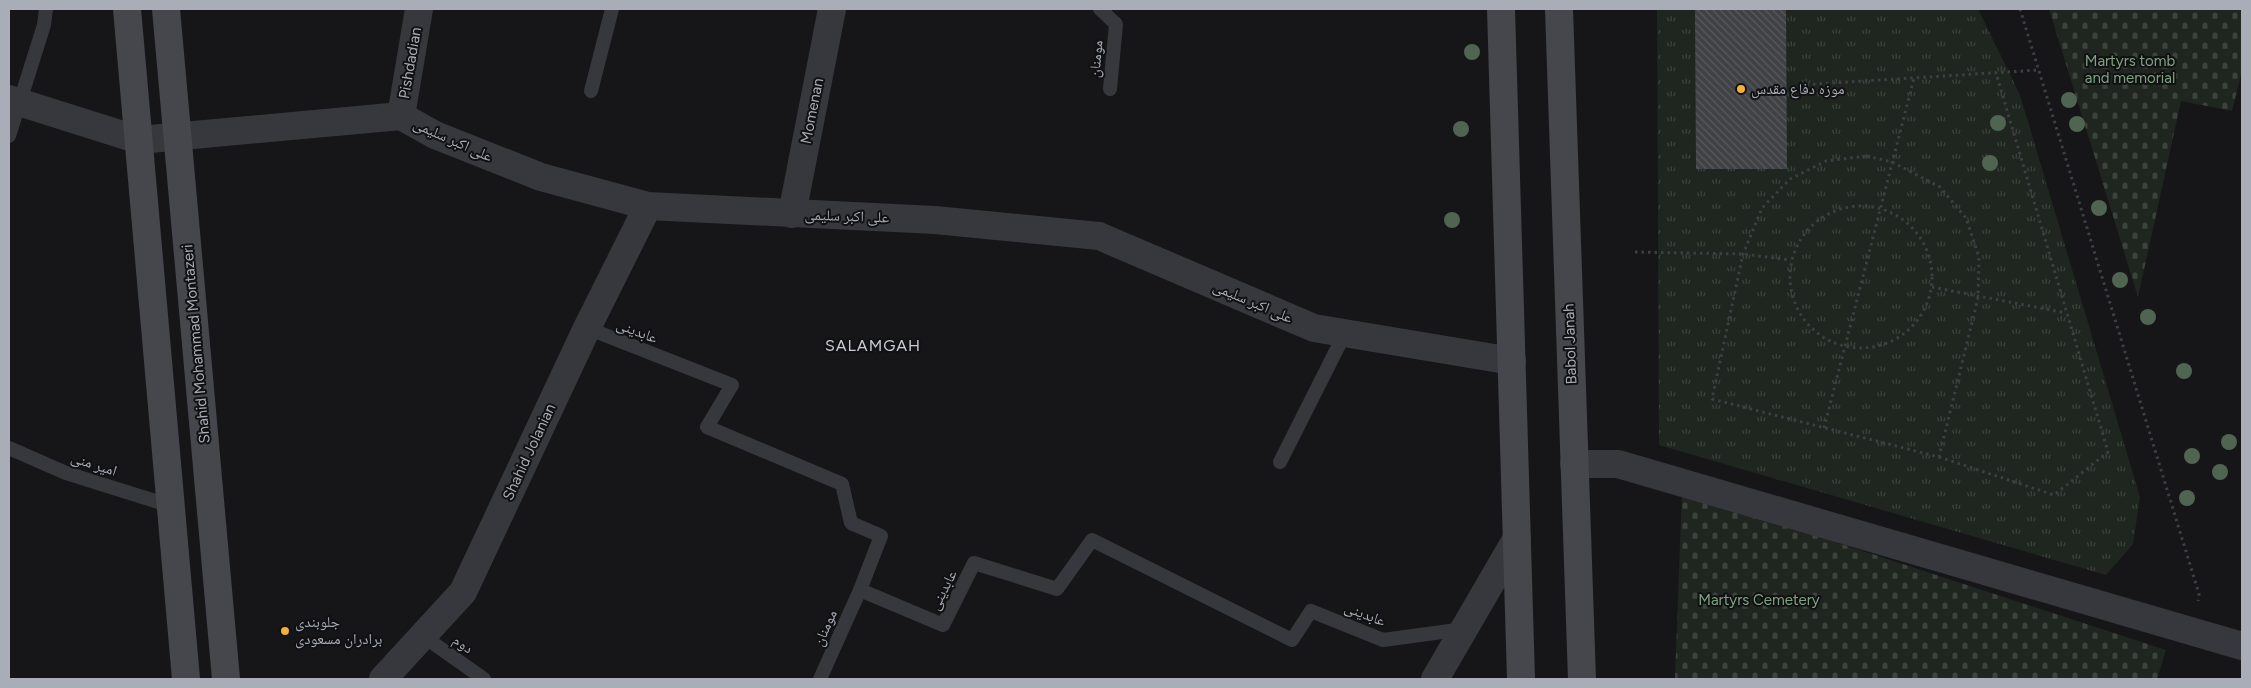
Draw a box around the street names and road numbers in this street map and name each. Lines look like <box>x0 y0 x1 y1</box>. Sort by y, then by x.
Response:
street label: Pishdadian <box>395 26 425 100</box>
street label: مومنان <box>1085 39 1108 79</box>
street label: Momenan <box>797 77 827 145</box>
street label: علی اکبر سلیمی <box>410 115 496 167</box>
street label: علی اکبر سلیمی <box>804 206 890 227</box>
street label: Shahid Mohammad Montazeri <box>178 244 214 444</box>
street label: علی اکبر سلیمی <box>1210 277 1296 328</box>
street label: Babol Janah <box>1560 303 1580 385</box>
street label: عابدینی <box>614 315 660 348</box>
street label: Shahid Jolanian <box>499 401 559 503</box>
street label: امیر منی <box>69 448 119 481</box>
street label: عابدینی <box>925 567 962 613</box>
street label: عابدینی <box>1342 598 1388 631</box>
street label: مومنان <box>809 607 842 649</box>
street label: دوم <box>449 631 477 658</box>

